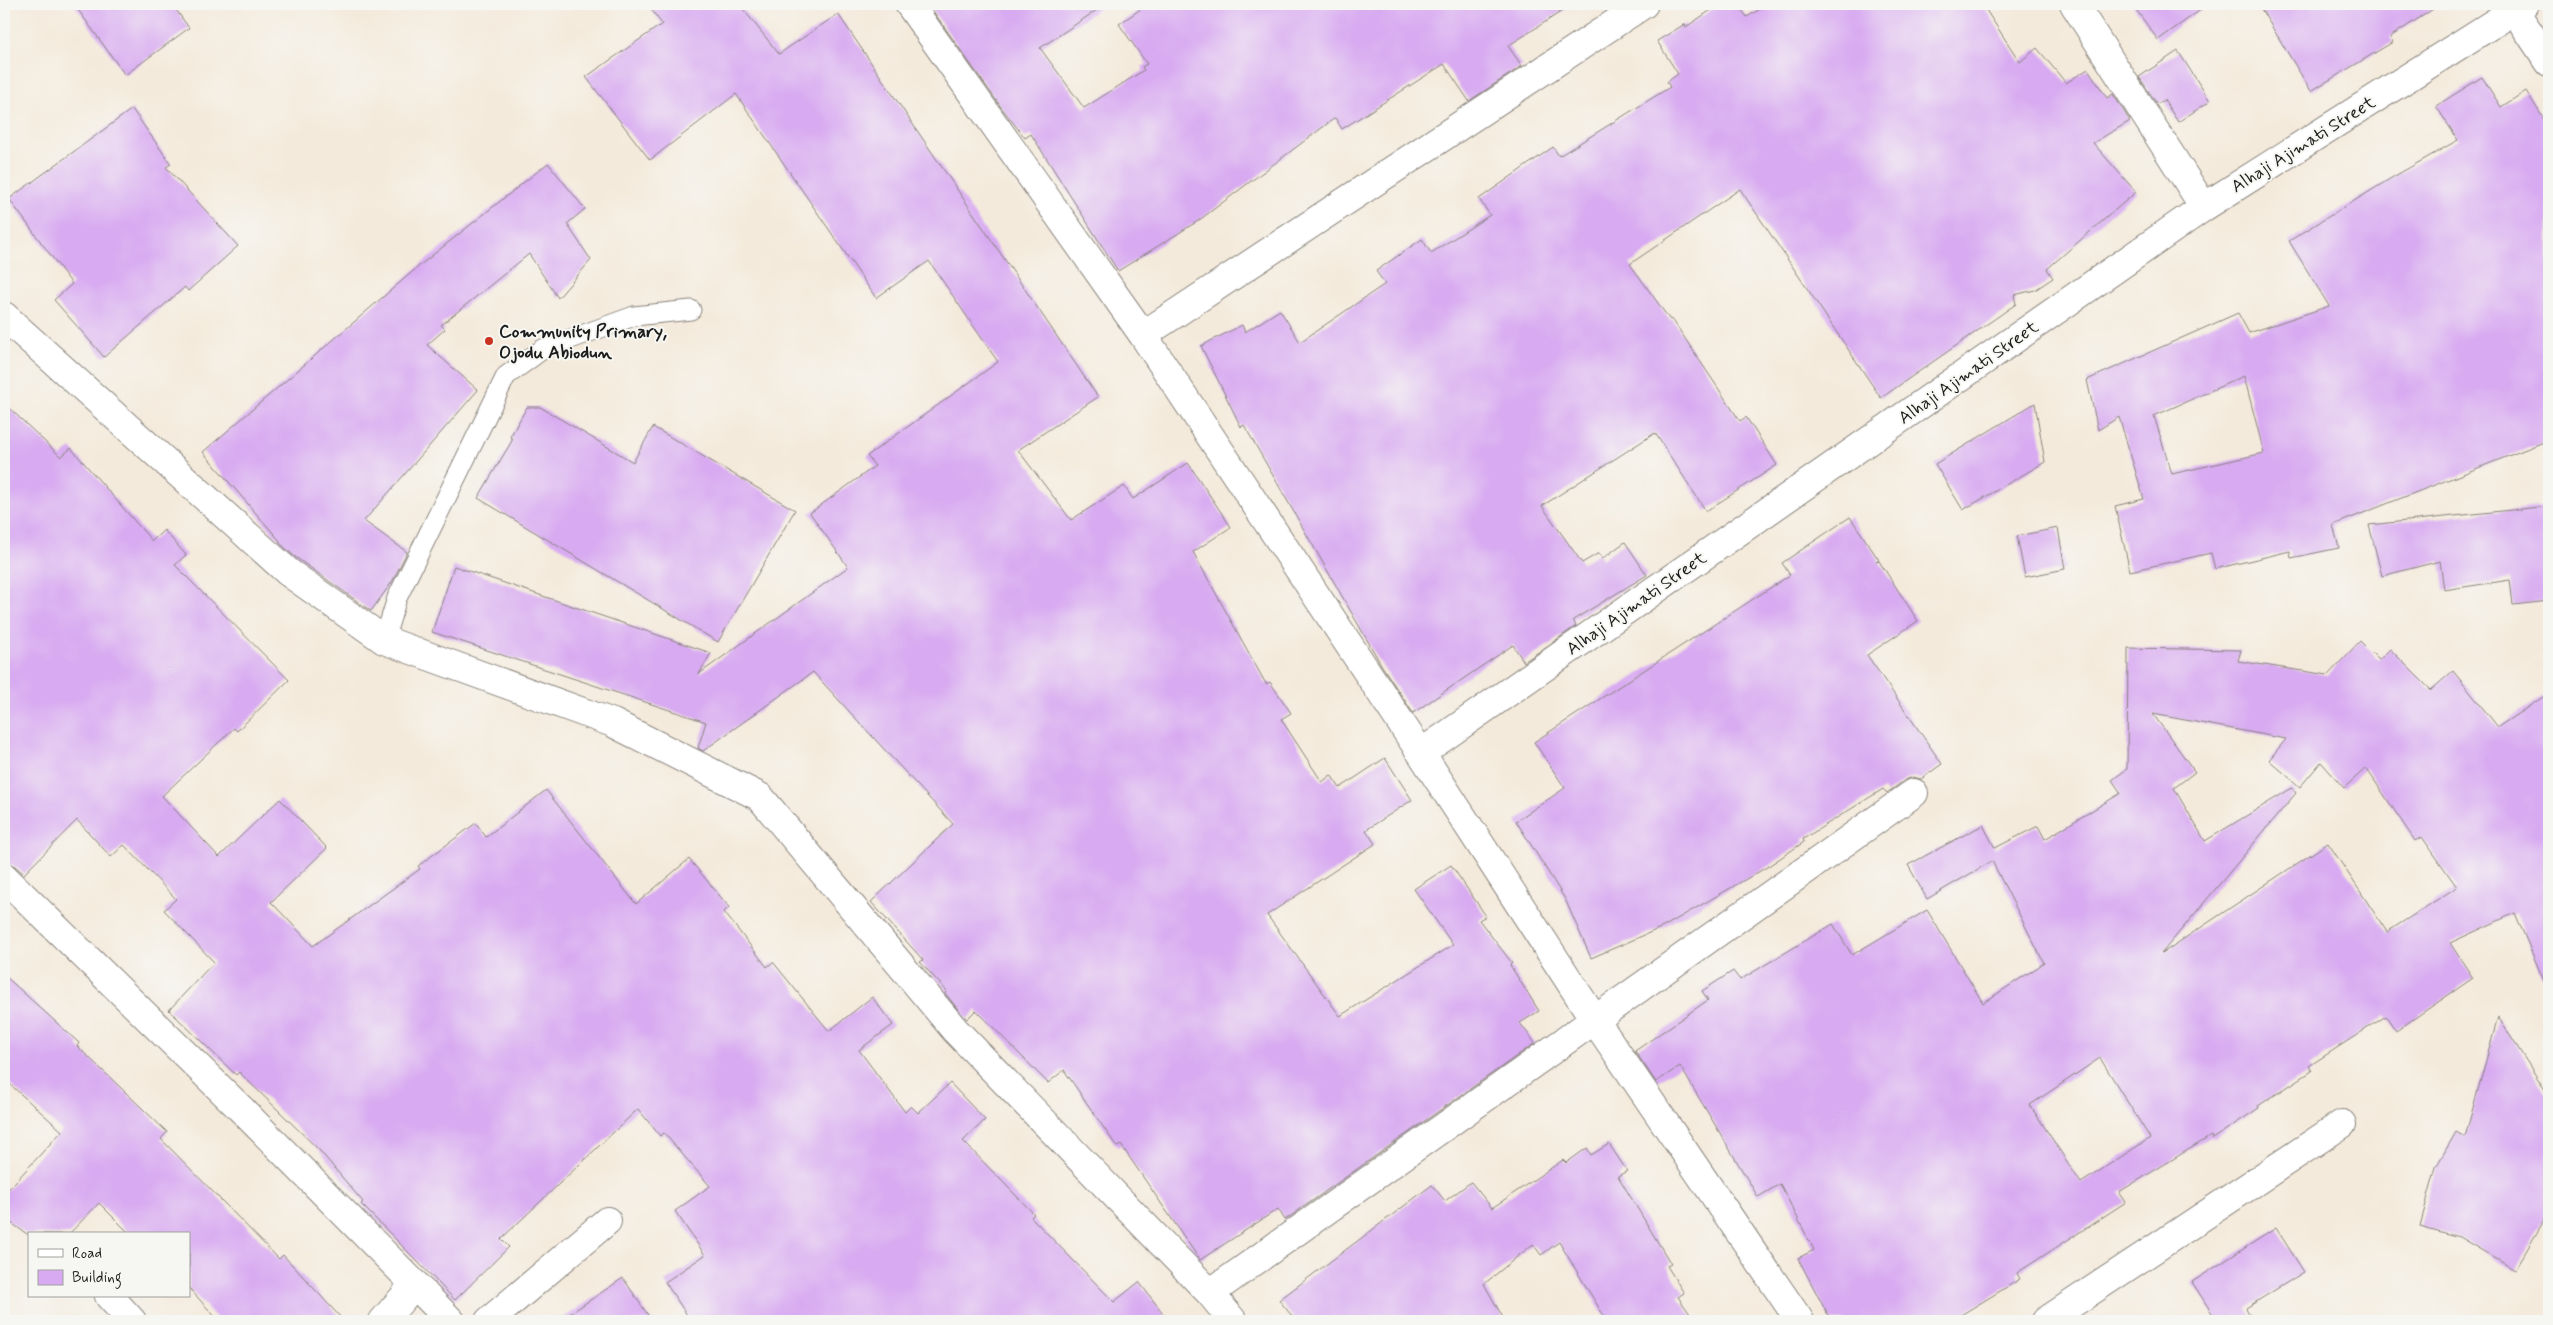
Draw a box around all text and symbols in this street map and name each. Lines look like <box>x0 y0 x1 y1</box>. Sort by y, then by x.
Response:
street label: Alhaji Ajimati Street <box>2227 91 2381 199</box>
street label: Alhaji Ajimati Street <box>1894 315 2044 430</box>
place label: Community Primary, Ojodu Abiodun <box>499 320 667 365</box>
marker: Community Primary, Ojodu Abiodun <box>483 335 495 347</box>
street label: Alhaji Ajimati Street <box>1562 546 1712 661</box>
legend <box>28 1232 190 1298</box>
text: Road <box>72 1244 102 1264</box>
text: Building <box>72 1268 122 1289</box>

